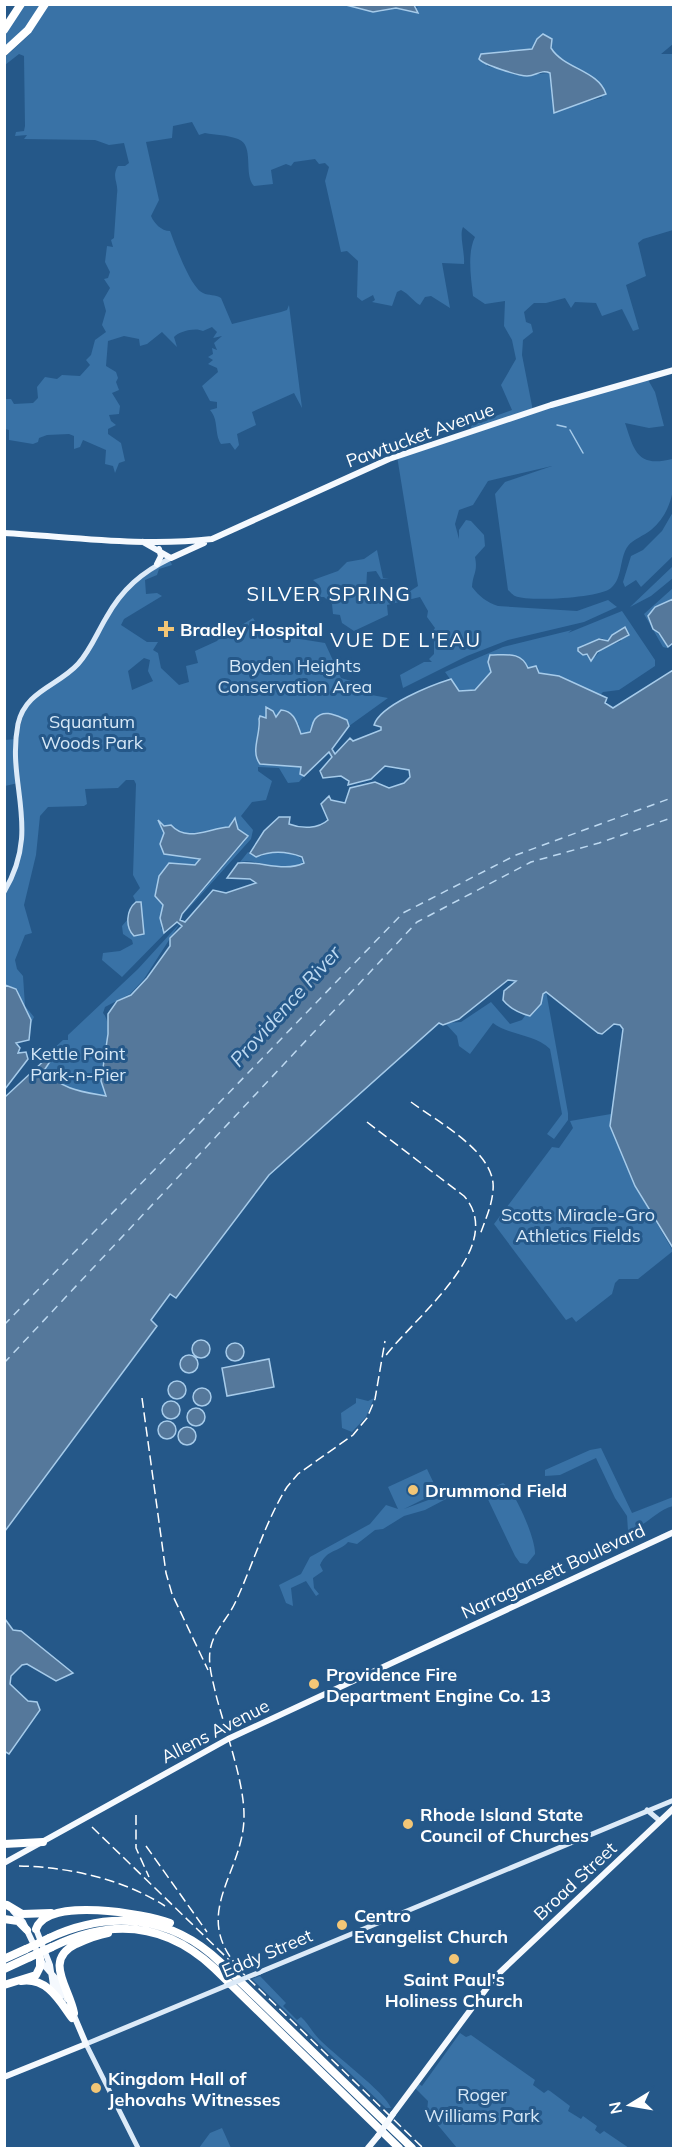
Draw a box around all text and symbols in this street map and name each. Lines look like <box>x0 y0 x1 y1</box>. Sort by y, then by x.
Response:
street label: Pawtucket Avenue <box>343 398 497 472</box>
district label: SILVER SPRING <box>247 581 411 606</box>
place label: Bradley Hospital <box>180 618 323 641</box>
marker: Bradley Hospital <box>157 620 175 638</box>
district label: VUE DE L'EAU <box>330 627 482 652</box>
park label: Boyden Heights Conservation Area <box>218 654 372 698</box>
park label: Squantum Woods Park <box>41 710 144 754</box>
water label: Providence River <box>224 940 346 1072</box>
park label: Kettle Point Park-n-Pier <box>30 1042 126 1086</box>
park label: Scotts Miracle-Gro Athletics Fields <box>501 1203 655 1247</box>
place label: Drummond Field <box>425 1479 567 1502</box>
marker: Drummond Field <box>406 1483 420 1497</box>
street label: Narragansett Boulevard <box>457 1518 649 1624</box>
place label: Providence Fire Department Engine Co. 13 <box>326 1663 551 1707</box>
marker: Providence Fire Department Engine Co. 13 <box>307 1677 321 1691</box>
street label: Allens Avenue <box>157 1694 273 1768</box>
place label: Rhode Island State Council of Churches <box>420 1803 589 1847</box>
marker: Rhode Island State Council of Churches <box>401 1817 415 1831</box>
street label: Broad Street <box>529 1837 621 1925</box>
place label: Centro Evangelist Church <box>354 1904 508 1948</box>
marker: Centro Evangelist Church <box>335 1918 349 1932</box>
street label: Eddy Street <box>218 1924 316 1982</box>
marker: Saint Paul's Holiness Church <box>447 1952 461 1966</box>
place label: Saint Paul's Holiness Church <box>385 1968 523 2012</box>
place label: Kingdom Hall of Jehovahs Witnesses <box>108 2067 281 2111</box>
north arrow <box>600 2075 660 2135</box>
marker: Kingdom Hall of Jehovahs Witnesses <box>89 2081 103 2095</box>
park label: Roger Williams Park <box>424 2083 540 2127</box>
text: N <box>604 2100 626 2116</box>

